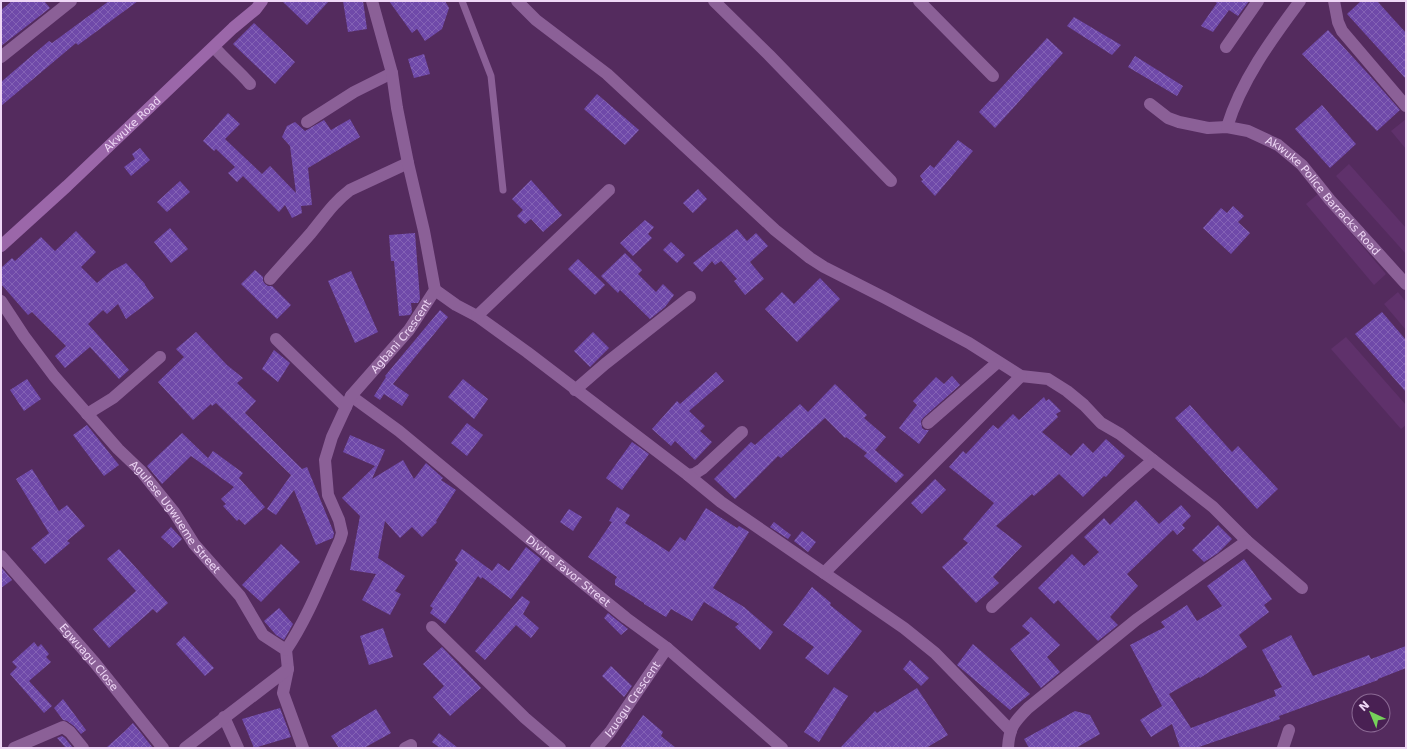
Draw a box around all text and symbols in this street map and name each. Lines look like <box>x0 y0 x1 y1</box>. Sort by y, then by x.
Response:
street label: Akwuke Road <box>101 94 163 154</box>
street label: Akwuke Police Barracks Road <box>1263 134 1383 258</box>
street label: Agbani Crescent <box>368 296 434 376</box>
street label: Agulese Ugwueme Street <box>127 458 224 576</box>
street label: Divine Favor Street <box>523 533 614 610</box>
street label: Egwuagu Close <box>57 621 121 694</box>
street label: Izuogu Crescent <box>602 658 663 740</box>
north arrow <box>1351 693 1391 733</box>
text: N <box>1357 698 1372 714</box>

